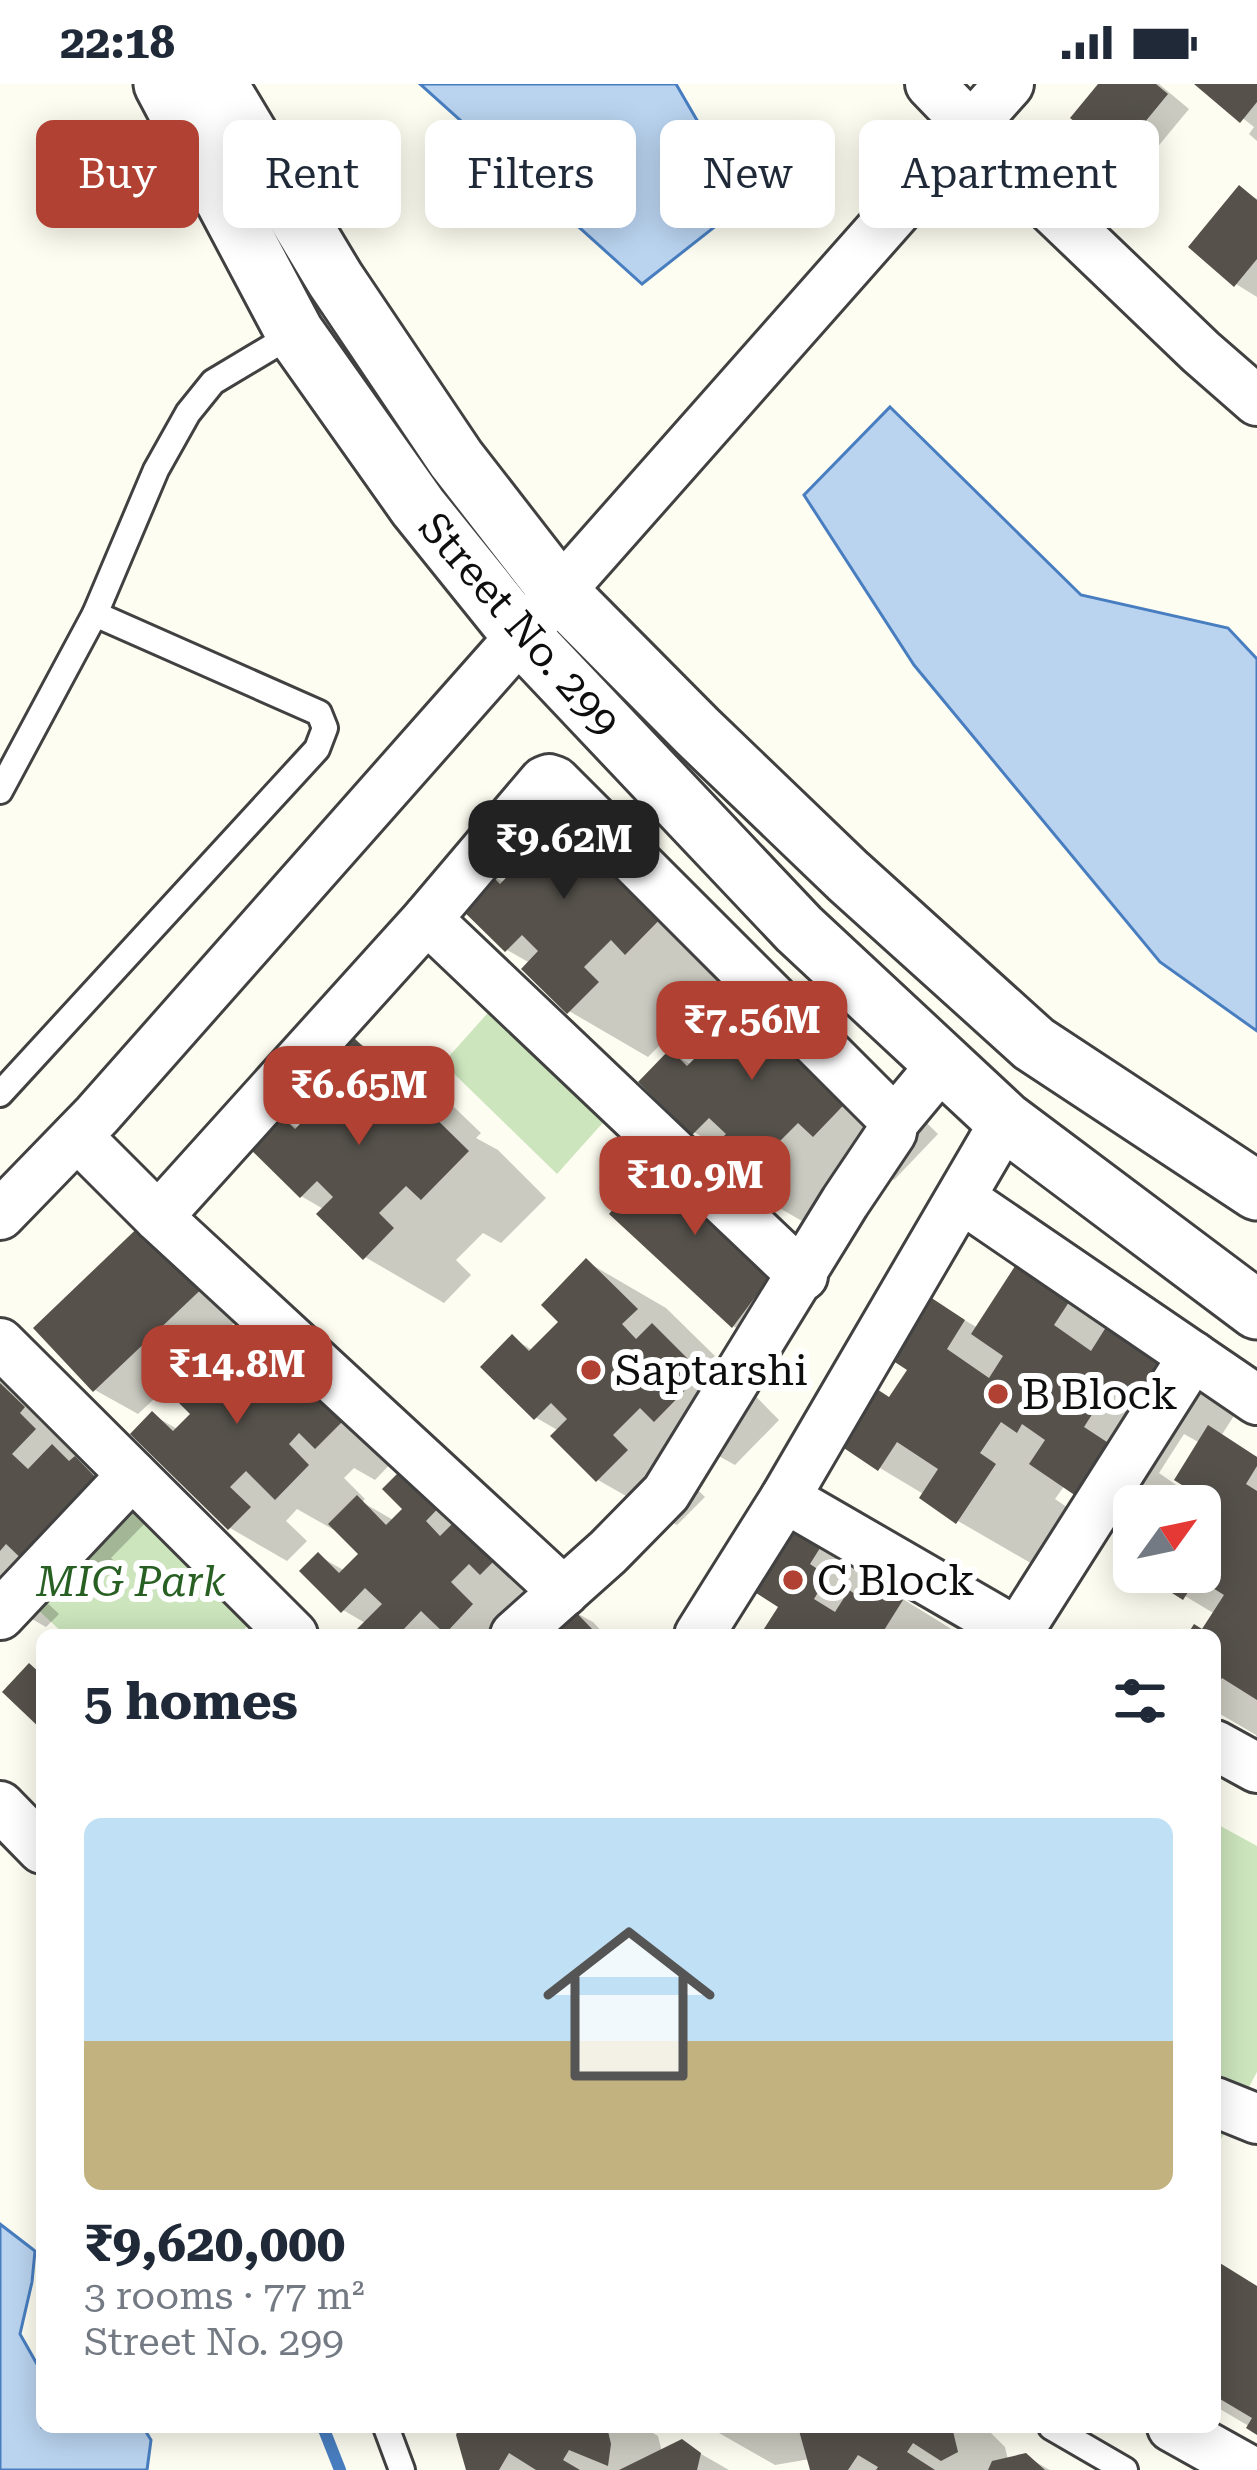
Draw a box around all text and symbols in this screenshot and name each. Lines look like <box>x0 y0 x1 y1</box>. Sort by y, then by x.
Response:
text: 22:18 <box>60 16 175 69</box>
chip: Buy <box>36 120 199 228</box>
chip: Rent <box>223 120 401 228</box>
chip: Filters <box>425 120 636 228</box>
chip: New <box>660 120 835 228</box>
chip: Apartment <box>859 120 1159 228</box>
street label: Street No. 299 <box>409 503 630 746</box>
pin: ₹9.62M <box>466 800 662 902</box>
text: ₹9.62M <box>495 816 633 862</box>
pin: ₹7.56M <box>654 981 850 1083</box>
text: ₹7.56M <box>683 997 821 1043</box>
pin: ₹6.65M <box>261 1046 457 1148</box>
text: ₹6.65M <box>290 1062 428 1108</box>
pin: ₹10.9M <box>597 1136 793 1238</box>
text: ₹10.9M <box>626 1152 764 1198</box>
pin: ₹14.8M <box>139 1325 335 1427</box>
text: ₹14.8M <box>168 1341 306 1387</box>
place label: Saptarshi <box>615 1346 808 1395</box>
marker: Saptarshi <box>578 1357 604 1383</box>
place label: B Block <box>1022 1370 1178 1419</box>
marker: B Block <box>985 1381 1011 1407</box>
north arrow <box>1113 1485 1221 1593</box>
map controls <box>1113 1485 1221 1593</box>
place label: C Block <box>817 1556 975 1605</box>
park label: MIG Park <box>35 1557 226 1606</box>
marker: C Block <box>780 1567 806 1593</box>
icon: filters <box>1107 1668 1173 1734</box>
text: 5 homes <box>84 1672 298 1731</box>
icon: home <box>521 1896 737 2112</box>
text: ₹9,620,000 <box>84 2214 345 2273</box>
text: 3 rooms · 77 m² <box>84 2273 365 2319</box>
text: Street No. 299 <box>84 2319 344 2365</box>

